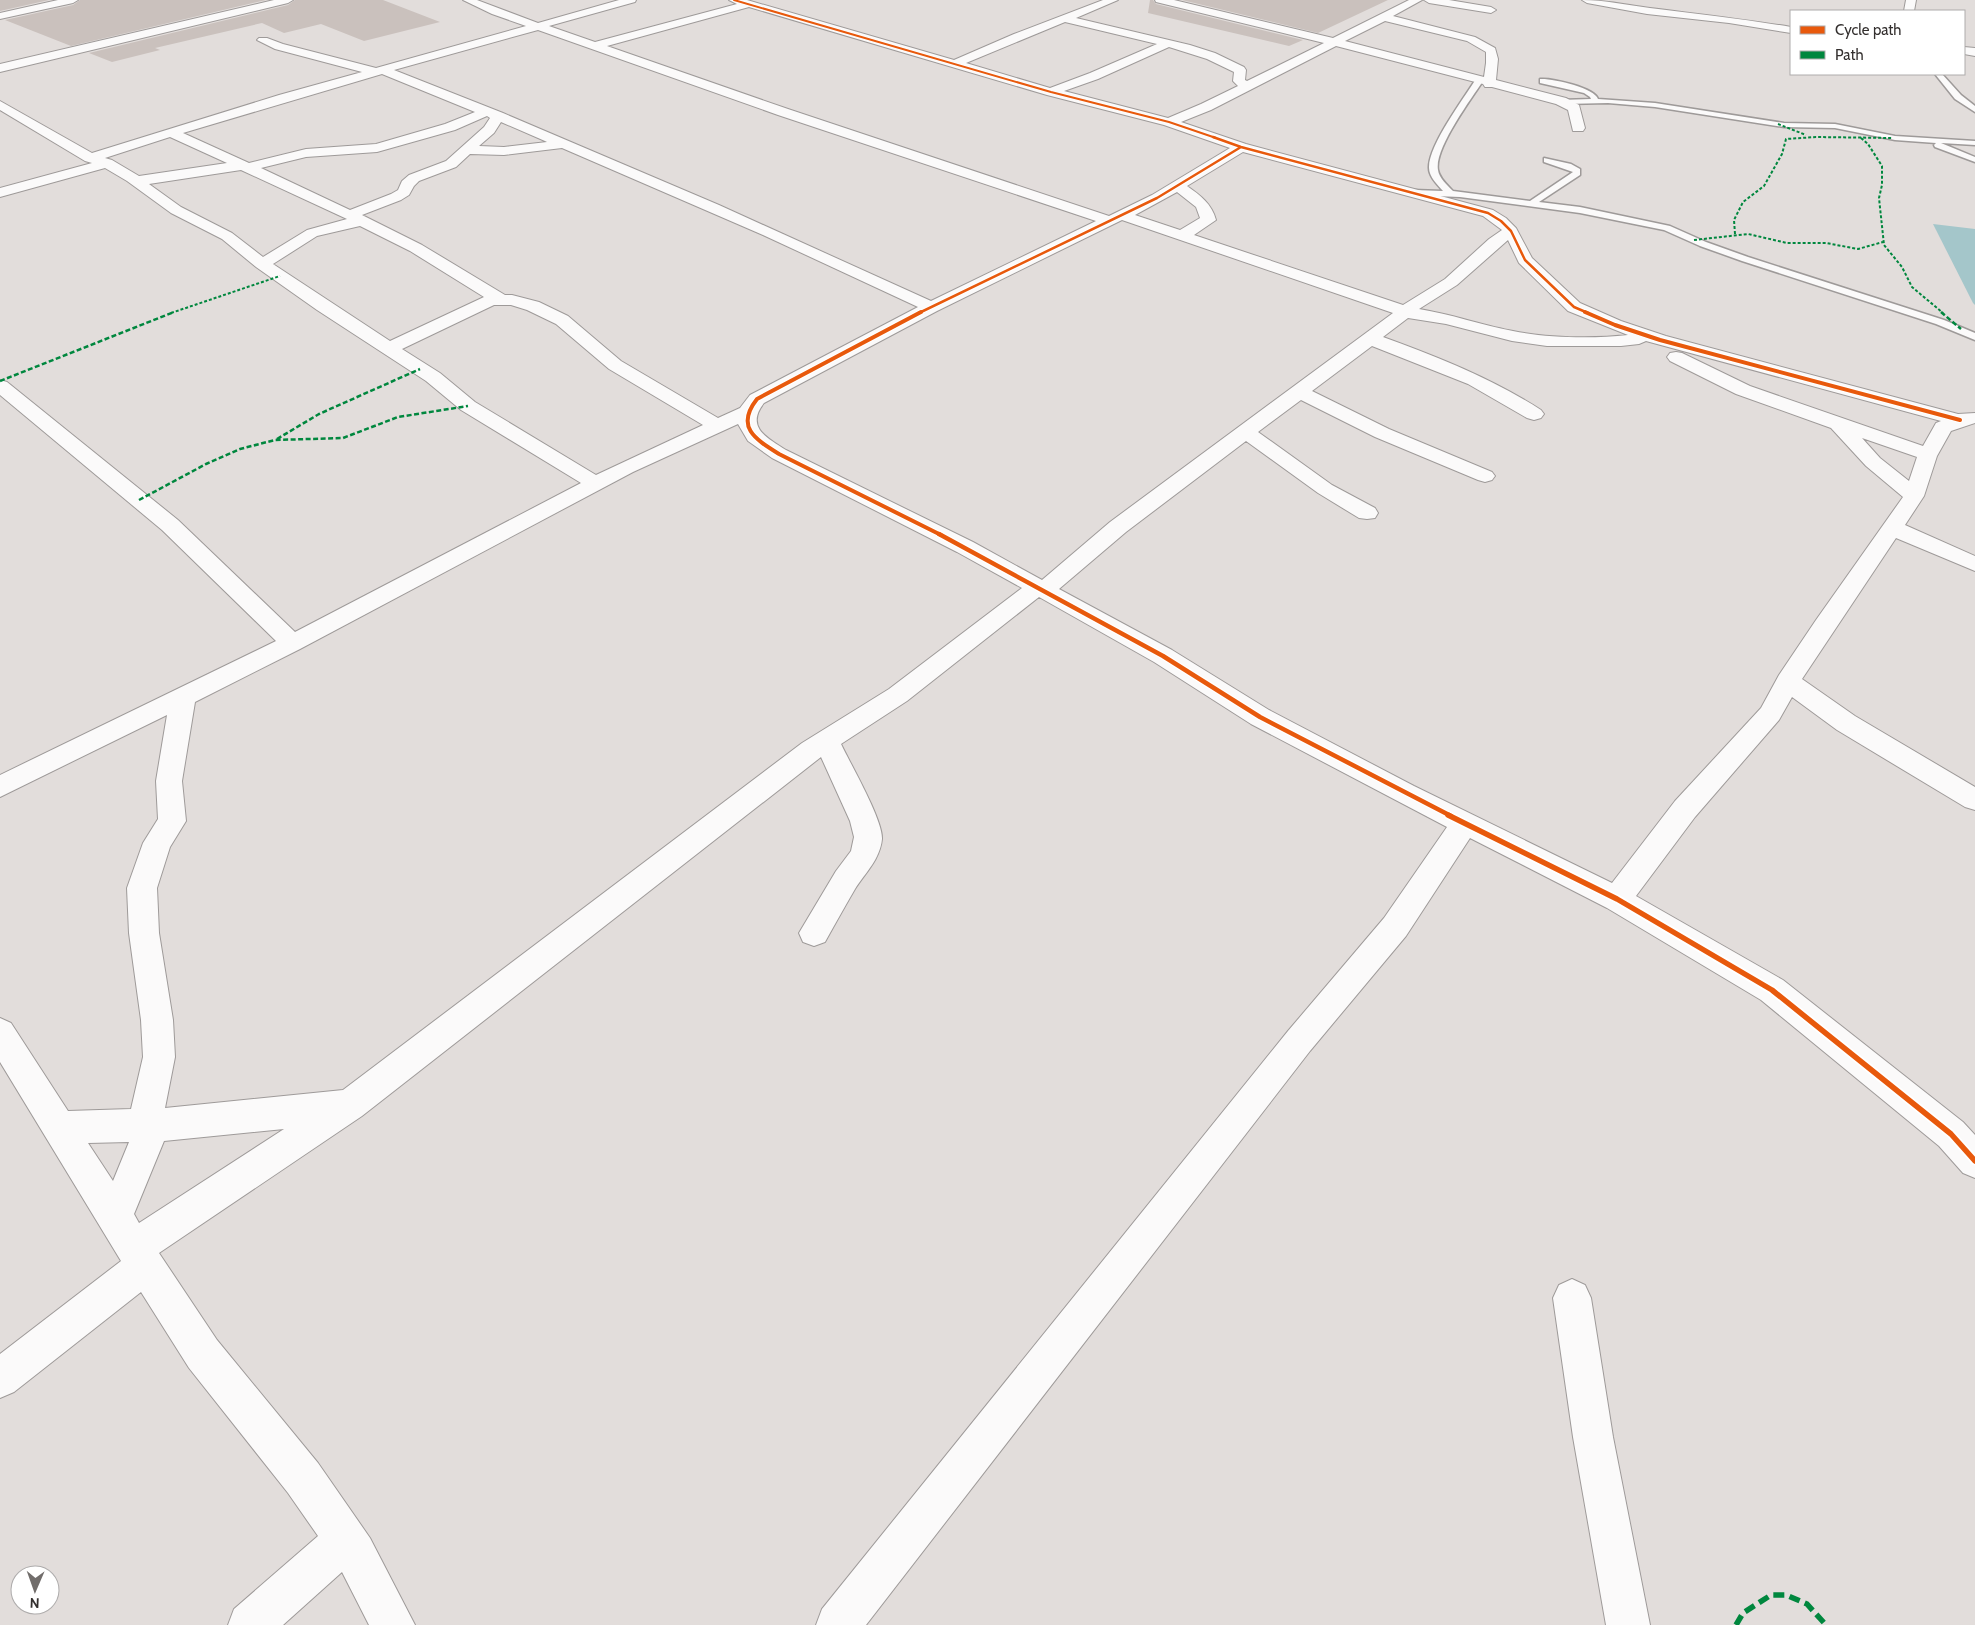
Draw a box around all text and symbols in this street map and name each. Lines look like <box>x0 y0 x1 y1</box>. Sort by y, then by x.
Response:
legend <box>1790 10 1965 75</box>
text: Cycle path <box>1835 21 1901 39</box>
text: Path <box>1835 46 1864 64</box>
north arrow <box>10 1565 60 1615</box>
text: N <box>29 1594 40 1612</box>

